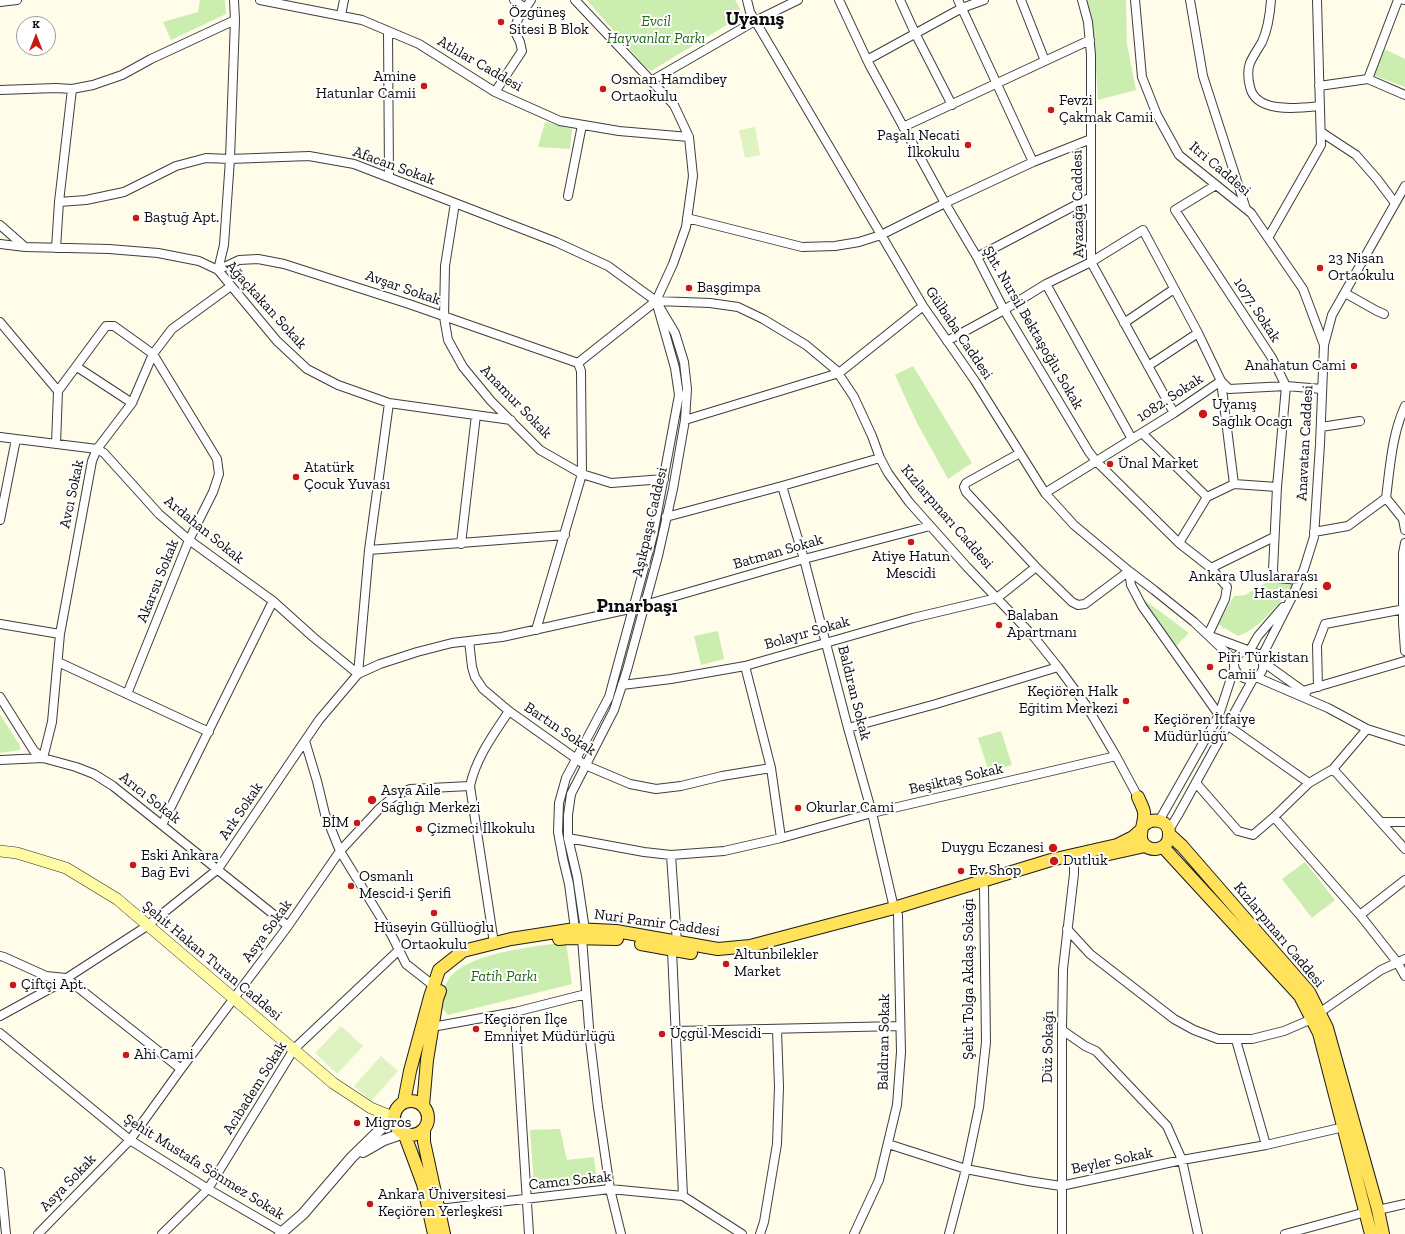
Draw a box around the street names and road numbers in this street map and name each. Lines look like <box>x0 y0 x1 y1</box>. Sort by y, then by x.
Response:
street label: Atlılar Caddesi <box>434 32 526 96</box>
street label: Itri Caddesi <box>1185 138 1255 200</box>
street label: Afacan Sokak <box>350 143 438 189</box>
street label: Ayazağa Caddesi <box>1068 150 1088 258</box>
street label: Şht. Nursil Bektaşoğlu Sokak <box>979 243 1087 413</box>
street label: Ağaçkakan Sokak <box>222 257 310 353</box>
street label: Avşar Sokak <box>363 267 443 309</box>
street label: 1077. Sokak <box>1230 275 1284 345</box>
street label: Gülbaba Caddesi <box>921 283 997 383</box>
street label: Anamur Sokak <box>476 362 556 442</box>
street label: 1082. Sokak <box>1134 370 1206 426</box>
street label: Anavatan Caddesi <box>1293 385 1317 501</box>
street label: Avcı Sokak <box>56 458 88 530</box>
street label: Kızlarpınarı Caddesi <box>897 461 997 573</box>
street label: Aşıkpaşa Caddesi <box>629 465 671 579</box>
street label: Ardahan Sokak <box>160 492 248 568</box>
street label: Batman Sokak <box>731 531 825 573</box>
street label: Akarsu Sokak <box>133 537 183 625</box>
street label: Bolayır Sokak <box>762 612 852 654</box>
street label: Baldıran Sokak <box>834 644 874 742</box>
street label: Bartın Sokak <box>521 698 599 760</box>
street label: Beşiktaş Sokak <box>907 759 1005 799</box>
street label: Arıcı Sokak <box>116 768 184 828</box>
street label: Ark Sokak <box>215 779 267 843</box>
street label: Kızlarpınarı Caddesi <box>1230 879 1328 991</box>
street label: Asya Sokak <box>238 896 296 966</box>
street label: Şehit Hakan Turan Caddesi <box>139 897 285 1025</box>
street label: Şehit Tolga Akdaş Sokağı <box>960 898 978 1060</box>
street label: Nuri Pamir Caddesi <box>593 905 721 941</box>
street label: Baldıran Sokak <box>874 993 894 1091</box>
street label: Düz Sokağı <box>1038 1011 1058 1083</box>
street label: Acıbadem Sokak <box>219 1038 291 1138</box>
street label: Şehit Mustafa Sönmez Sokak <box>120 1110 288 1224</box>
street label: Beyler Sokak <box>1070 1144 1154 1178</box>
street label: Asya Sokak <box>36 1150 100 1216</box>
street label: Camcı Sokak <box>528 1168 612 1194</box>

